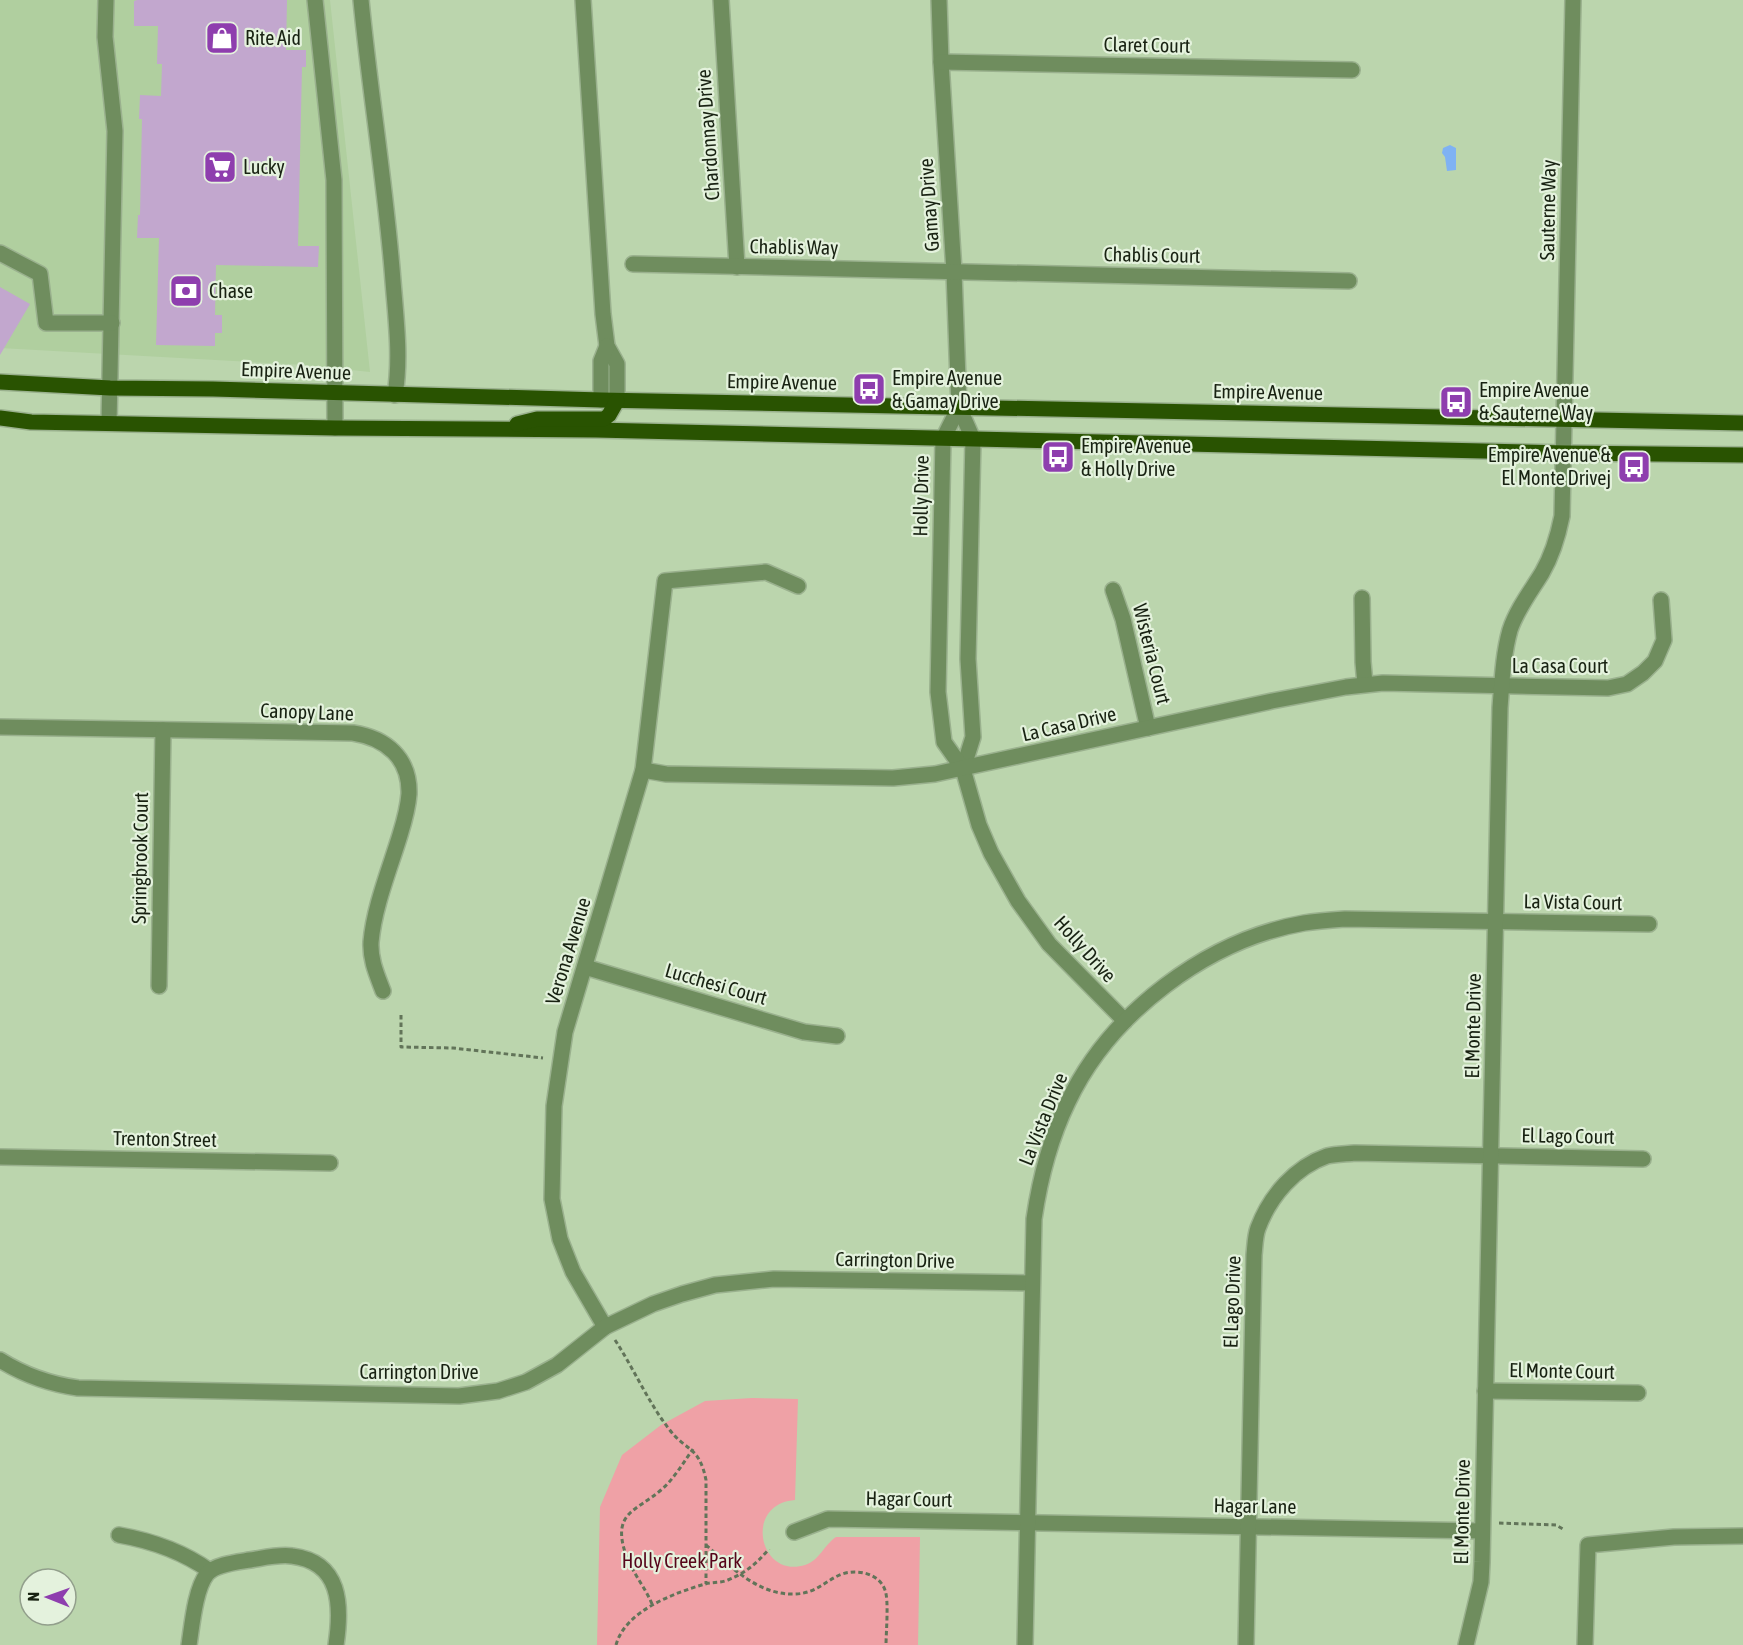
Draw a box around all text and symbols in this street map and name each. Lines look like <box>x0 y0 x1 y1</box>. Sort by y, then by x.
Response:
shop icon: Rite Aid <box>204 20 240 56</box>
place label: Rite Aid <box>245 26 301 49</box>
street label: Claret Court <box>1104 32 1191 57</box>
street label: Chardonnay Drive <box>691 69 724 201</box>
supermarket icon: Lucky <box>202 149 238 185</box>
place label: Lucky <box>243 155 285 178</box>
street label: Gamay Drive <box>914 158 943 252</box>
street label: Sauterne Way <box>1535 159 1560 261</box>
street label: Chablis Way <box>750 234 839 259</box>
street label: Chablis Court <box>1103 242 1201 267</box>
bank icon: Chase <box>168 273 204 309</box>
place label: Chase <box>209 279 253 302</box>
street label: Empire Avenue <box>241 357 351 384</box>
place label: Empire Avenue & Gamay Drive <box>892 366 1002 412</box>
street label: Empire Avenue <box>727 369 837 394</box>
bus stop icon: Empire Avenue & Gamay Drive <box>851 371 887 407</box>
place label: Empire Avenue & Sauterne Way <box>1479 378 1593 424</box>
street label: Empire Avenue <box>1213 379 1323 404</box>
bus stop icon: Empire Avenue & Sauterne Way <box>1438 384 1474 420</box>
place label: Empire Avenue & Holly Drive <box>1081 434 1191 480</box>
bus stop icon: Empire Avenue & Holly Drive <box>1040 439 1076 475</box>
place label: Empire Avenue & El Monte Drivej <box>1488 443 1612 489</box>
bus stop icon: Empire Avenue & El Monte Drivej <box>1616 449 1652 485</box>
street label: Holly Drive <box>908 455 933 537</box>
street label: Wisteria Court <box>1129 601 1176 707</box>
street label: La Casa Court <box>1512 654 1609 677</box>
street label: Canopy Lane <box>260 698 354 725</box>
street label: La Casa Drive <box>1020 702 1118 746</box>
street label: Springbrook Court <box>127 792 152 924</box>
street label: La Vista Court <box>1524 889 1623 914</box>
street label: Verona Avenue <box>540 895 595 1007</box>
street label: Holly Drive <box>1050 911 1121 987</box>
street label: Lucchesi Court <box>663 958 770 1009</box>
street label: El Monte Drive <box>1460 973 1485 1079</box>
street label: La Vista Drive <box>1014 1069 1072 1168</box>
street label: El Lago Court <box>1521 1123 1615 1148</box>
street label: Trenton Street <box>113 1126 217 1151</box>
street label: Carrington Drive <box>835 1247 955 1272</box>
street label: El Lago Drive <box>1218 1255 1245 1349</box>
street label: El Monte Court <box>1509 1358 1615 1383</box>
street label: Carrington Drive <box>359 1360 479 1383</box>
street label: El Monte Drive <box>1449 1459 1474 1565</box>
street label: Hagar Court <box>866 1486 953 1511</box>
street label: Hagar Lane <box>1213 1493 1297 1518</box>
park label: Holly Creek Park <box>622 1549 742 1572</box>
north arrow <box>18 1567 78 1627</box>
text: N <box>24 1592 42 1602</box>

